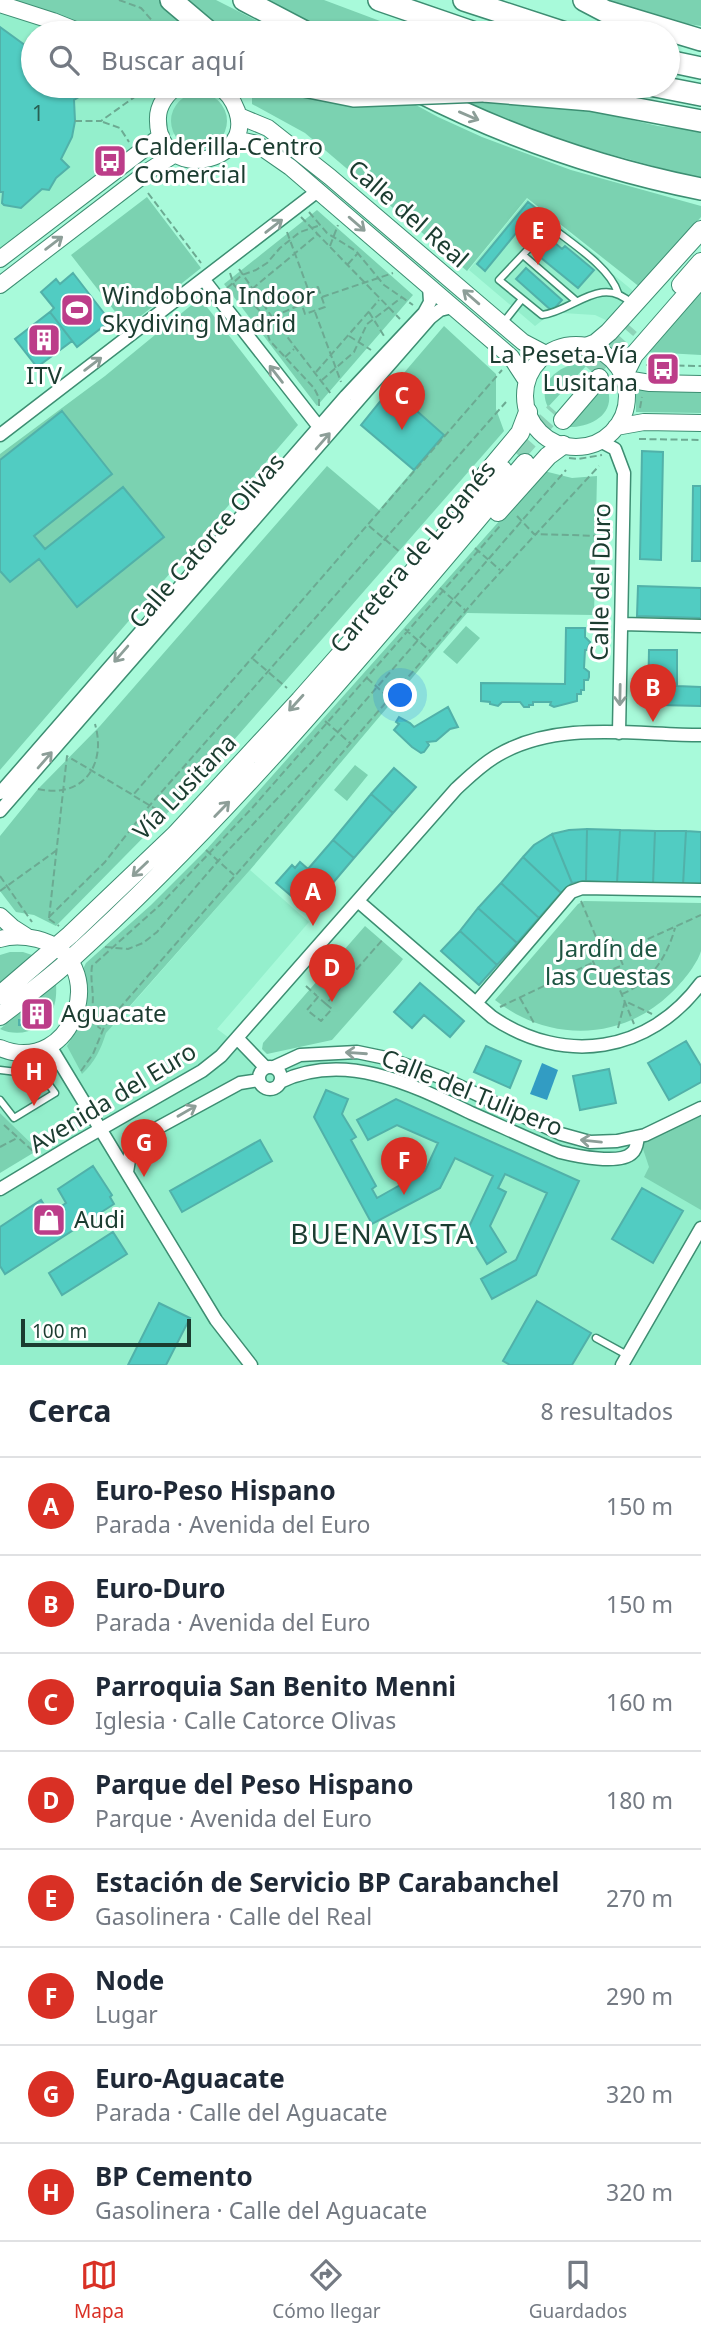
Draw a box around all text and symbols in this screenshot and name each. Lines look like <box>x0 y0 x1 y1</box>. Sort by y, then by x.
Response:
search box <box>21 21 680 98</box>
icon: search <box>45 41 83 79</box>
text: Buscar aquí <box>101 42 244 78</box>
house number: 1 <box>32 99 44 127</box>
one-way arrow <box>458 110 479 123</box>
place label: Calderilla-Centro Comercial <box>134 129 323 190</box>
bus stop icon: Calderilla-Centro Comercial <box>91 142 129 180</box>
street label: Calle del Real <box>342 151 476 274</box>
pin: E <box>515 207 561 265</box>
one-way arrow <box>348 216 366 232</box>
one-way arrow <box>264 218 283 233</box>
one-way arrow <box>44 236 63 251</box>
place label: Windobona Indoor Skydiving Madrid <box>102 278 315 339</box>
one-way arrow <box>462 289 480 305</box>
sports icon: Windobona Indoor Skydiving Madrid <box>58 291 96 329</box>
building icon: ITV <box>25 321 63 359</box>
place label: La Peseta-Vía Lusitana <box>489 337 638 398</box>
bus stop icon: La Peseta-Vía Lusitana <box>644 350 682 388</box>
one-way arrow <box>84 356 102 371</box>
place label: ITV <box>26 358 63 391</box>
one-way arrow <box>269 365 284 384</box>
pin: C <box>379 372 425 430</box>
one-way arrow <box>315 432 331 450</box>
street label: Calle Catorce Olivas <box>121 446 291 634</box>
street label: Carretera de Leganés <box>322 453 502 659</box>
street label: Calle del Duro <box>582 503 617 661</box>
one-way arrow <box>113 645 129 663</box>
pin: B <box>630 664 676 722</box>
your location <box>383 678 417 712</box>
one-way arrow <box>614 683 627 706</box>
one-way arrow <box>288 694 305 711</box>
street label: Vía Lusitana <box>125 726 243 846</box>
one-way arrow <box>37 751 53 769</box>
one-way arrow <box>214 801 231 818</box>
one-way arrow <box>132 860 149 877</box>
pin: A <box>290 868 336 926</box>
park label: Jardín de las Cuestas <box>545 931 671 992</box>
pin: D <box>309 944 355 1002</box>
building icon: Aguacate <box>18 995 56 1033</box>
place label: Aguacate <box>61 996 167 1029</box>
street label: Avenida del Euro <box>23 1034 202 1160</box>
street label: Calle del Tulipero <box>377 1040 568 1143</box>
one-way arrow <box>345 1046 368 1059</box>
pin: H <box>11 1048 57 1106</box>
one-way arrow <box>176 1104 197 1117</box>
pin: G <box>121 1119 167 1177</box>
one-way arrow <box>580 1134 603 1147</box>
pin: F <box>381 1137 427 1195</box>
shop icon: Audi <box>30 1201 68 1239</box>
place label: Audi <box>74 1202 125 1235</box>
district label: BUENAVISTA <box>290 1214 476 1252</box>
scale bar <box>21 1316 191 1348</box>
text: 100 m <box>32 1318 87 1344</box>
text: Cerca <box>28 1390 111 1431</box>
text: 8 resultados <box>540 1395 673 1427</box>
text: Euro-Peso Hispano <box>95 1472 336 1508</box>
text: A <box>43 1490 59 1522</box>
text: 150 m <box>606 1490 673 1522</box>
text: Parada · Avenida del Euro <box>95 1508 370 1540</box>
text: Euro-Duro <box>95 1570 225 1606</box>
text: B <box>43 1588 59 1620</box>
text: 150 m <box>606 1588 673 1620</box>
text: Parada · Avenida del Euro <box>95 1606 370 1638</box>
text: Parroquia San Benito Menni <box>95 1668 456 1704</box>
text: C <box>44 1686 58 1718</box>
text: 160 m <box>606 1686 673 1718</box>
text: Iglesia · Calle Catorce Olivas <box>95 1704 396 1736</box>
text: Parque del Peso Hispano <box>95 1766 414 1802</box>
text: D <box>43 1784 59 1816</box>
text: 180 m <box>606 1784 673 1816</box>
text: Parque · Avenida del Euro <box>95 1802 372 1834</box>
text: Estación de Servicio BP Carabanchel <box>95 1864 559 1900</box>
text: E <box>45 1882 57 1914</box>
text: 270 m <box>606 1882 673 1914</box>
text: Gasolinera · Calle del Real <box>95 1900 372 1932</box>
text: Node <box>95 1962 164 1998</box>
text: F <box>45 1980 57 2012</box>
text: 290 m <box>606 1980 673 2012</box>
text: Lugar <box>95 1998 158 2030</box>
text: Euro-Aguacate <box>95 2060 285 2096</box>
text: G <box>43 2078 59 2110</box>
text: 320 m <box>606 2078 673 2110</box>
text: Parada · Calle del Aguacate <box>95 2096 387 2128</box>
text: BP Cemento <box>95 2158 253 2194</box>
text: H <box>42 2176 60 2208</box>
text: 320 m <box>606 2176 673 2208</box>
text: Gasolinera · Calle del Aguacate <box>95 2194 427 2226</box>
tab: Mapa <box>74 2256 124 2324</box>
tab: Cómo llegar <box>272 2256 381 2324</box>
tab: Guardados <box>529 2256 627 2324</box>

